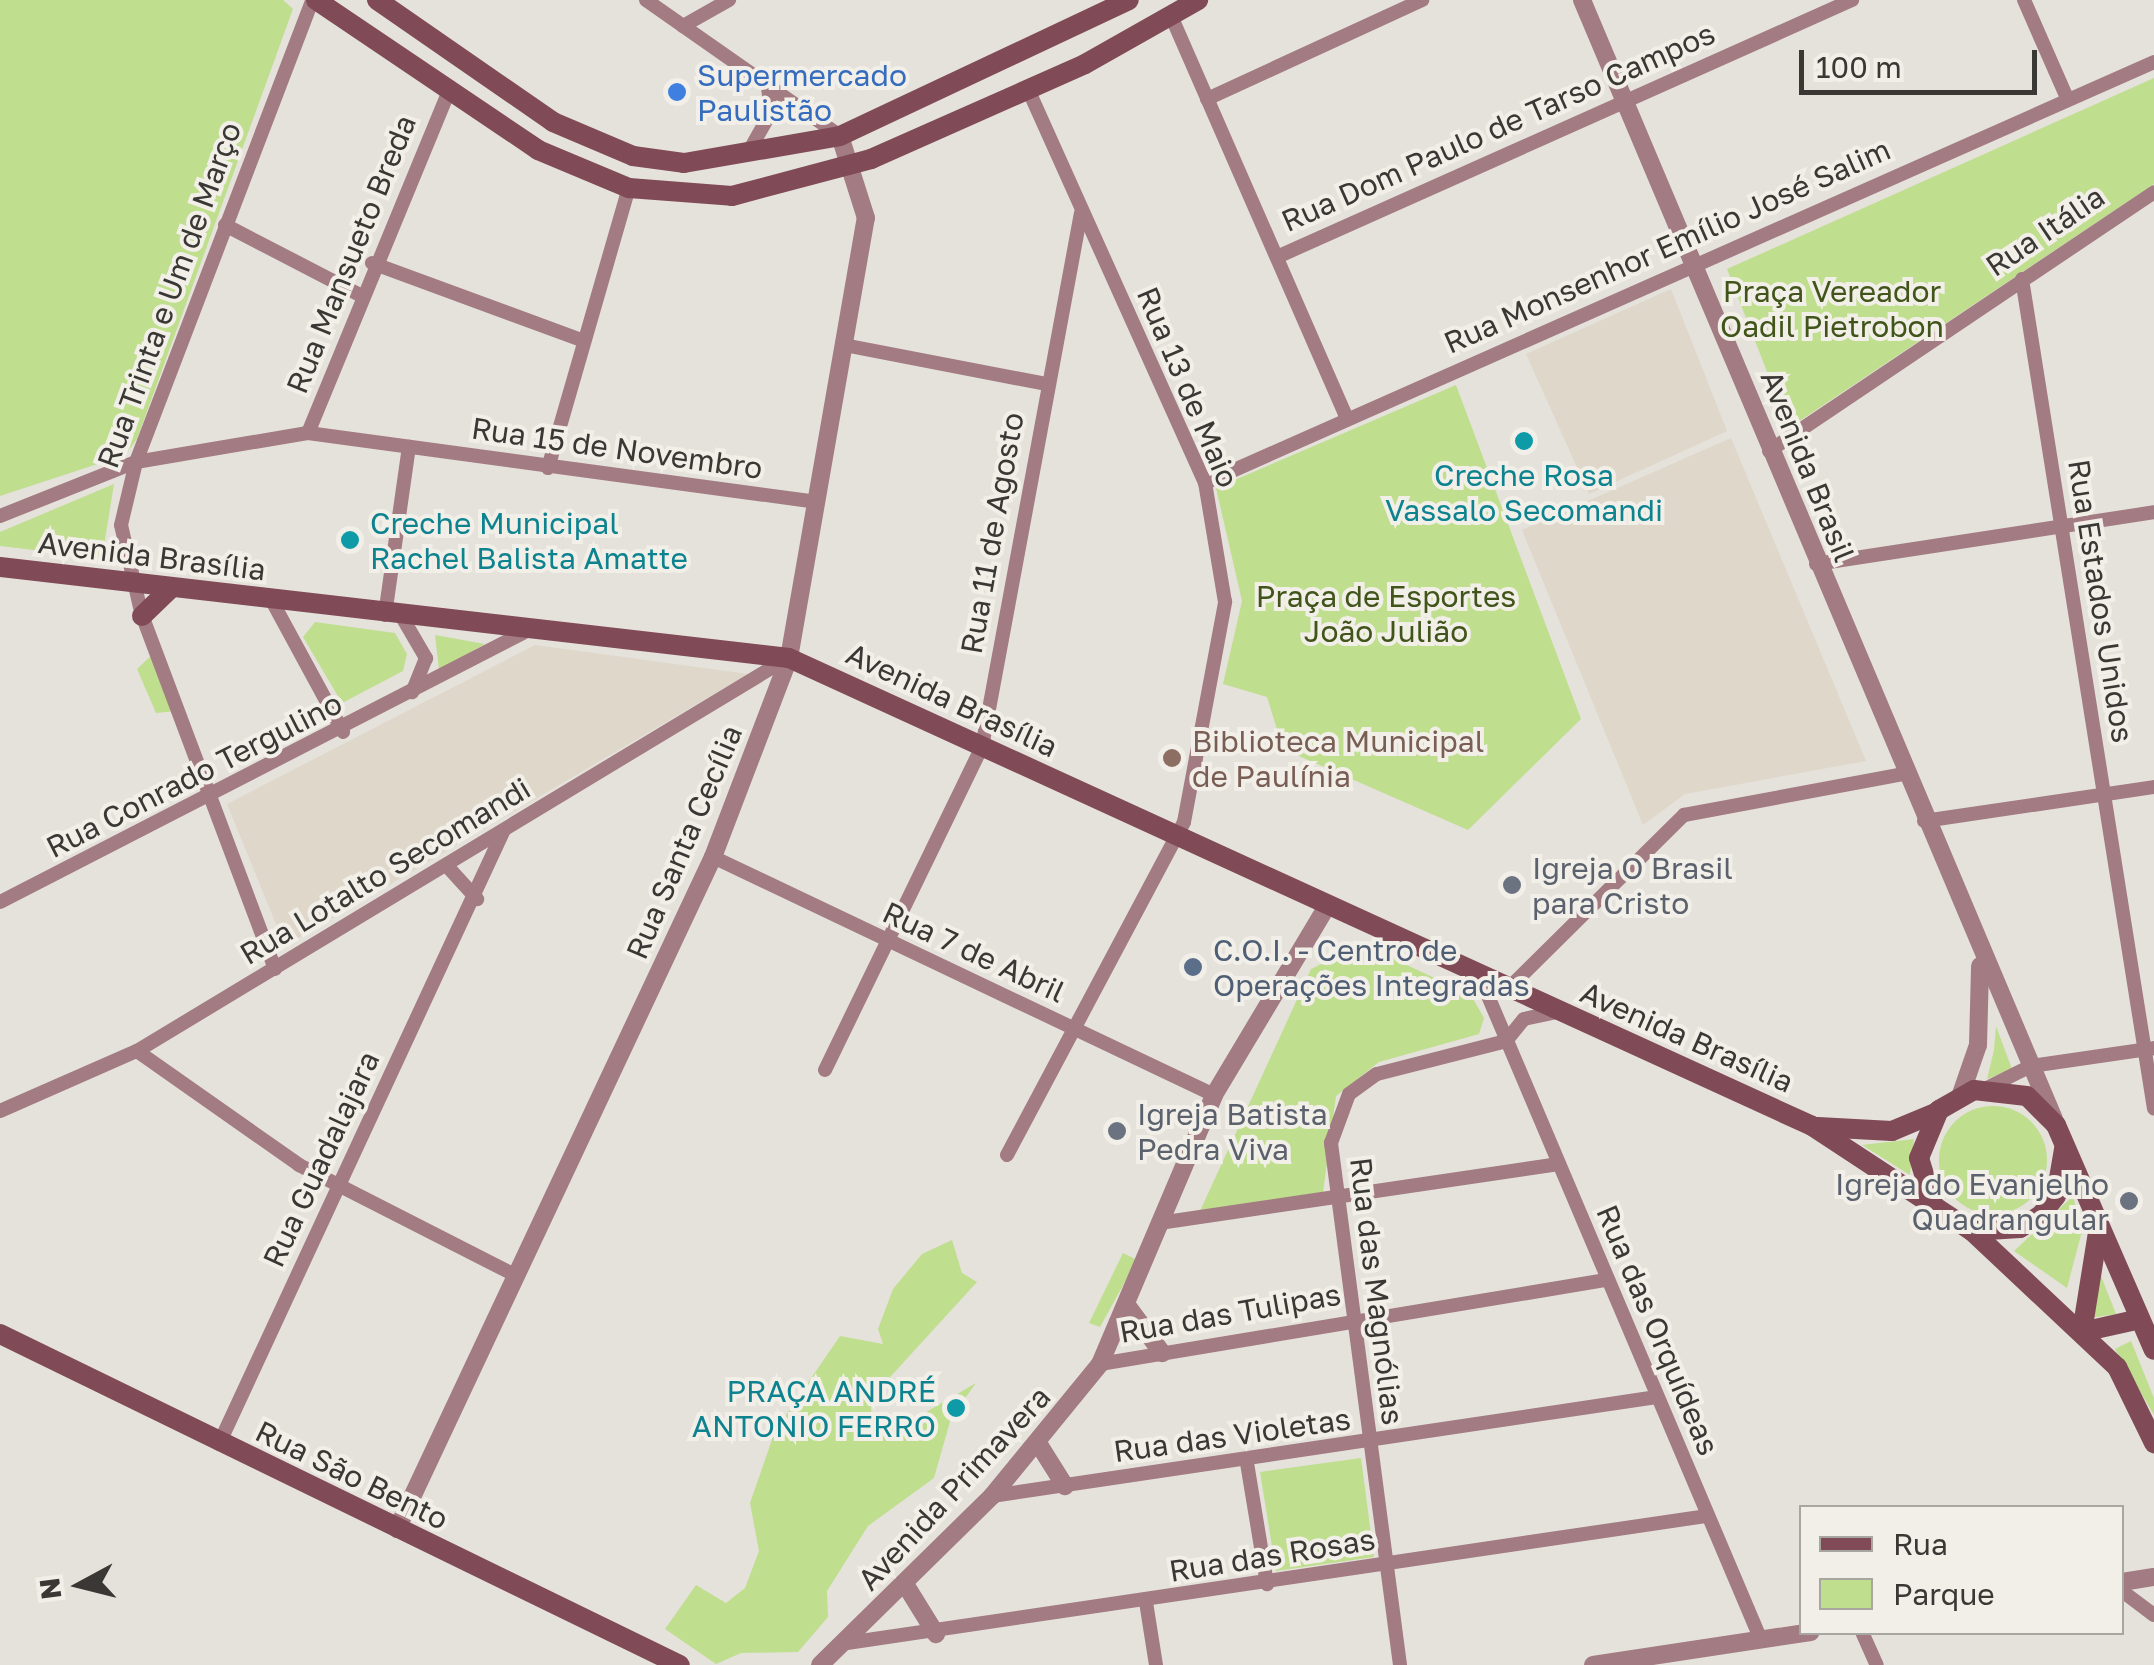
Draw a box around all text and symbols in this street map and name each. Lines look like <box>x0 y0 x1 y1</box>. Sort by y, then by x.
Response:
street label: Rua Dom Paulo de Tarso Campos <box>1276 15 1720 239</box>
scale bar <box>1804 30 2042 92</box>
text: 100 m <box>1816 49 1902 85</box>
place label: Supermercado Paulistão <box>697 57 907 128</box>
marker: Supermercado Paulistão <box>666 81 688 103</box>
street label: Rua Mansueto Breda <box>279 110 423 398</box>
street label: Rua Trinta e Um de Março <box>90 117 248 473</box>
street label: Rua Monsenhor Emílio José Salim <box>1438 131 1896 361</box>
street label: Rua Itália <box>1979 178 2111 284</box>
park label: Praça Vereador Oadil Pietrobon <box>1720 273 1944 344</box>
street label: Rua 13 de Maio <box>1130 281 1246 493</box>
street label: Avenida Brasil <box>1753 365 1863 567</box>
street label: Rua 11 de Agosto <box>953 409 1031 657</box>
street label: Rua 15 de Novembro <box>469 410 765 486</box>
marker: Creche Rosa Vassalo Secomandi <box>1513 430 1535 452</box>
place label: Creche Rosa Vassalo Secomandi <box>1385 457 1663 528</box>
street label: Rua Estados Unidos <box>2061 457 2141 745</box>
place label: Creche Municipal Rachel Balista Amatte <box>370 505 688 576</box>
street label: Avenida Brasília <box>36 524 268 588</box>
marker: Creche Municipal Rachel Balista Amatte <box>339 529 361 551</box>
park label: Praça de Esportes João Julião <box>1256 578 1516 648</box>
street label: Avenida Brasília <box>841 635 1063 765</box>
street label: Rua Conrado Tergulino <box>40 685 348 865</box>
street label: Rua Santa Cecília <box>618 720 750 964</box>
place label: Biblioteca Municipal de Paulínia <box>1192 723 1484 794</box>
marker: Biblioteca Municipal de Paulínia <box>1161 747 1183 769</box>
street label: Rua Lotalto Secomandi <box>233 770 537 972</box>
place label: Igreja O Brasil para Cristo <box>1532 850 1733 920</box>
marker: Igreja O Brasil para Cristo <box>1501 874 1523 896</box>
street label: Rua 7 de Abril <box>877 894 1071 1010</box>
place label: C.O.I. - Centro de Operações Integradas <box>1213 932 1530 1002</box>
marker: C.O.I. - Centro de Operações Integradas <box>1182 956 1204 978</box>
street label: Avenida Brasília <box>1575 974 1799 1100</box>
street label: Rua Guadalajara <box>255 1045 387 1273</box>
place label: Igreja Batista Pedra Viva <box>1137 1096 1328 1166</box>
marker: Igreja Batista Pedra Viva <box>1106 1120 1128 1142</box>
street label: Rua das Magnólias <box>1343 1155 1411 1427</box>
place label: Igreja do Evanjelho Quadrangular <box>1835 1166 2109 1236</box>
marker: Igreja do Evanjelho Quadrangular <box>2118 1190 2140 1212</box>
street label: Rua das Orquídeas <box>1589 1200 1727 1460</box>
street label: Rua das Tulipas <box>1116 1276 1344 1350</box>
place label: PRAÇA ANDRÉ ANTONIO FERRO <box>692 1373 936 1444</box>
street label: Avenida Primavera <box>850 1379 1058 1597</box>
marker: PRAÇA ANDRÉ ANTONIO FERRO <box>945 1397 967 1419</box>
street label: Rua das Violetas <box>1111 1401 1353 1469</box>
street label: Rua São Bento <box>250 1413 454 1537</box>
legend <box>1799 1505 2124 1635</box>
street label: Rua das Rosas <box>1166 1521 1378 1589</box>
text: Rua <box>1893 1526 1948 1562</box>
north arrow <box>30 1535 130 1635</box>
text: N <box>32 1576 67 1601</box>
text: Parque <box>1893 1576 1995 1612</box>

